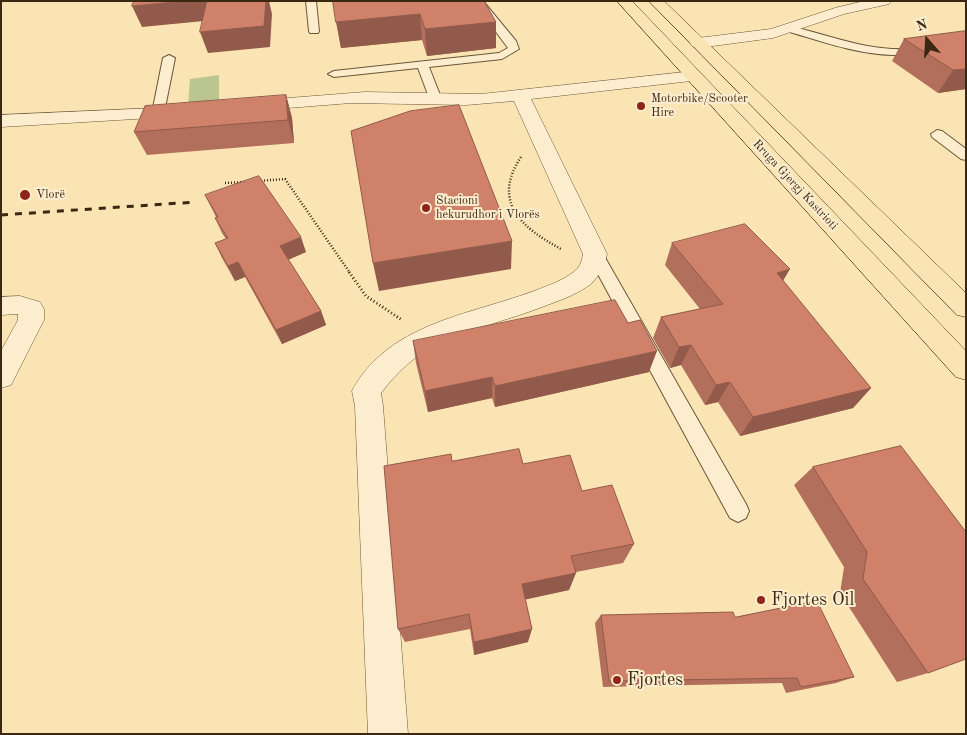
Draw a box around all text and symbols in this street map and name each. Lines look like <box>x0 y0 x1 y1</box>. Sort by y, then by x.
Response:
north arrow <box>902 15 952 65</box>
text: N <box>915 17 929 34</box>
place label: Motorbike/Scooter Hire <box>651 92 748 120</box>
marker: Motorbike/Scooter Hire <box>635 100 647 112</box>
street label: Rruga Gjergj Kastrioti <box>749 137 841 233</box>
marker: Vlorë <box>18 188 32 202</box>
place label: Vlorë <box>36 188 65 202</box>
place label: Stacioni hekurudhor i Vlorës <box>436 194 540 222</box>
marker: Stacioni hekurudhor i Vlorës <box>420 202 432 214</box>
place label: Fjortes Oil <box>771 589 854 611</box>
marker: Fjortes Oil <box>755 594 767 606</box>
place label: Fjortes <box>627 669 683 691</box>
marker: Fjortes <box>611 674 623 686</box>

